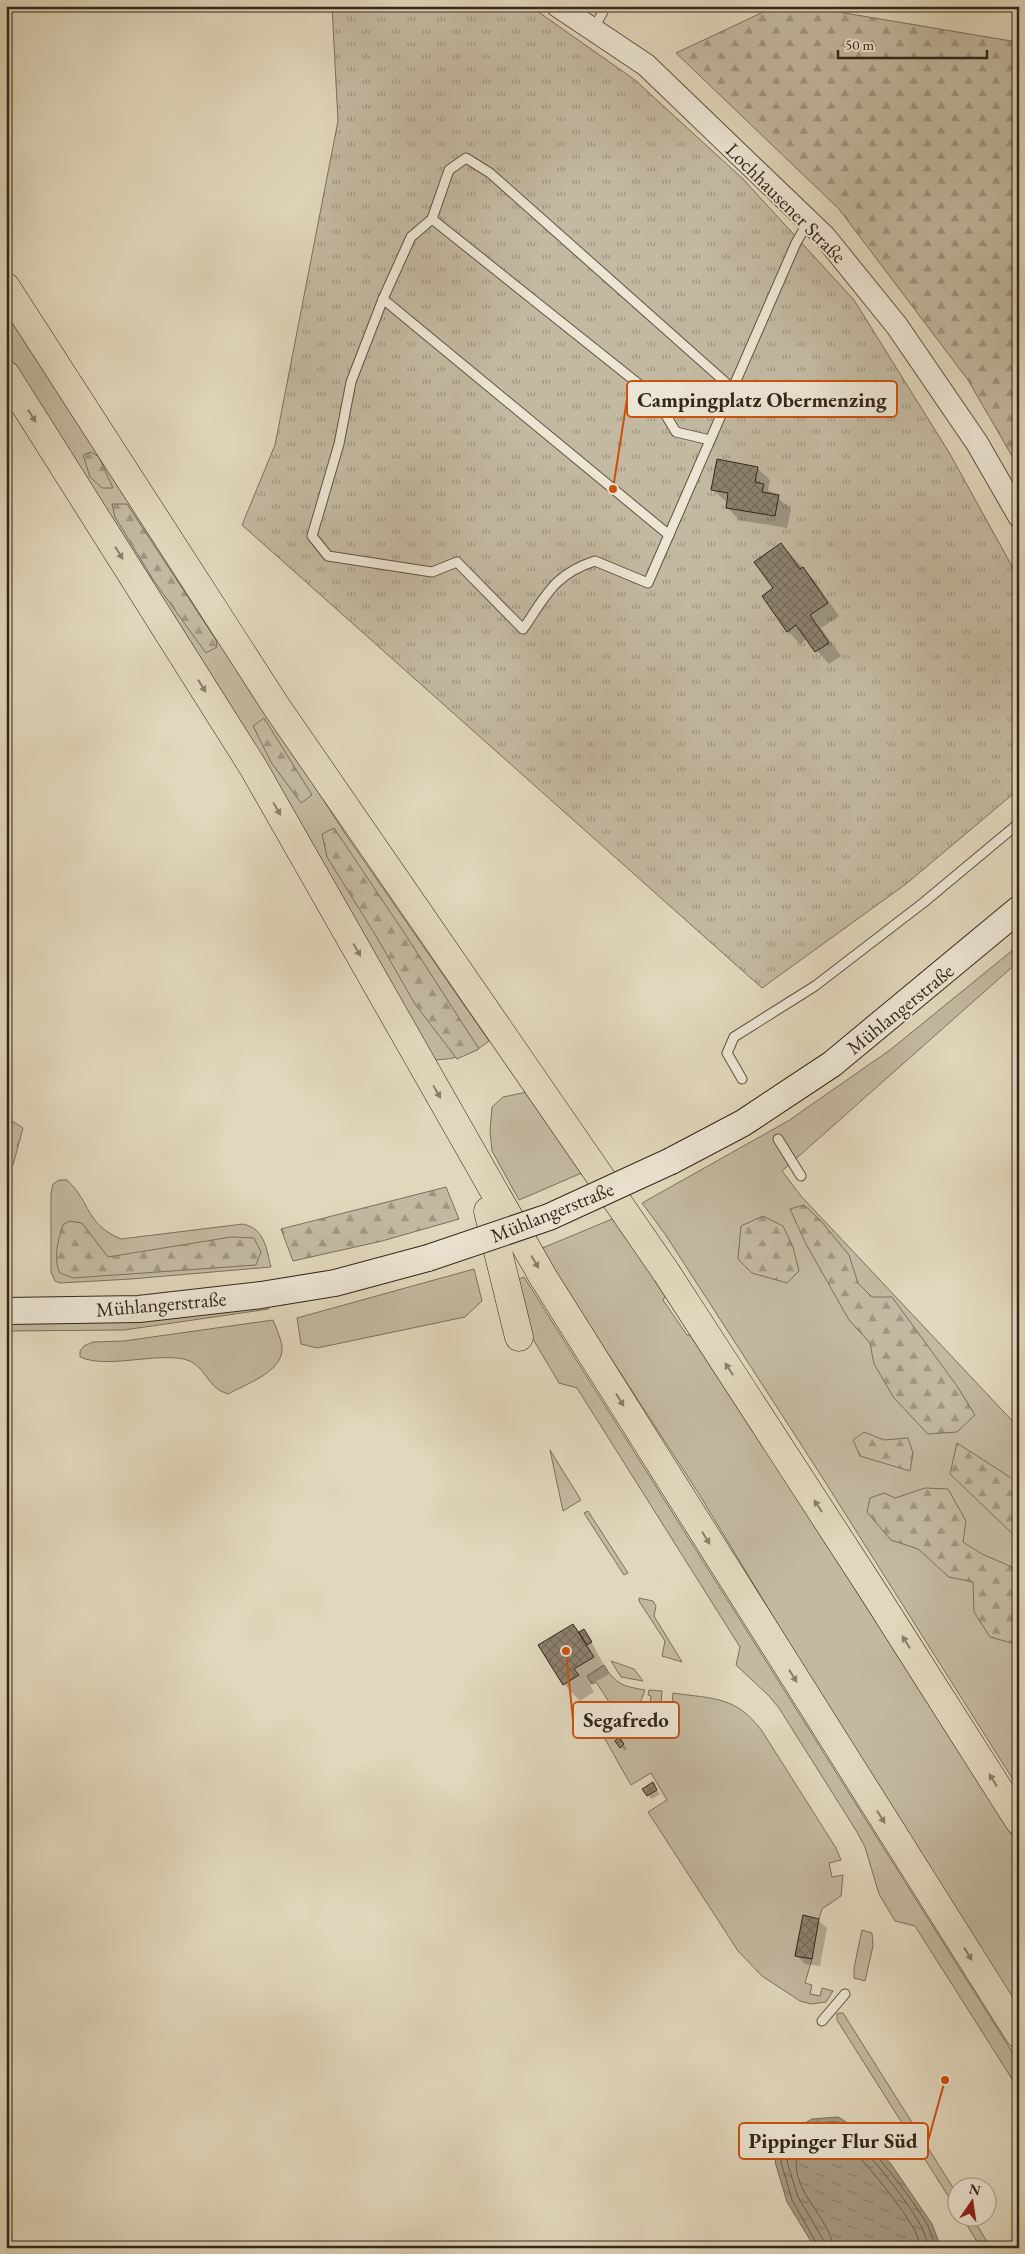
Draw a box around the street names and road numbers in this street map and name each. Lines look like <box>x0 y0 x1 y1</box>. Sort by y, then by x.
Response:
street label: Lochhausener Straße <box>720 137 852 269</box>
street label: Mühlangerstraße <box>841 958 959 1060</box>
street label: Mühlangerstraße <box>487 1175 618 1249</box>
street label: Mühlangerstraße <box>95 1285 227 1323</box>

